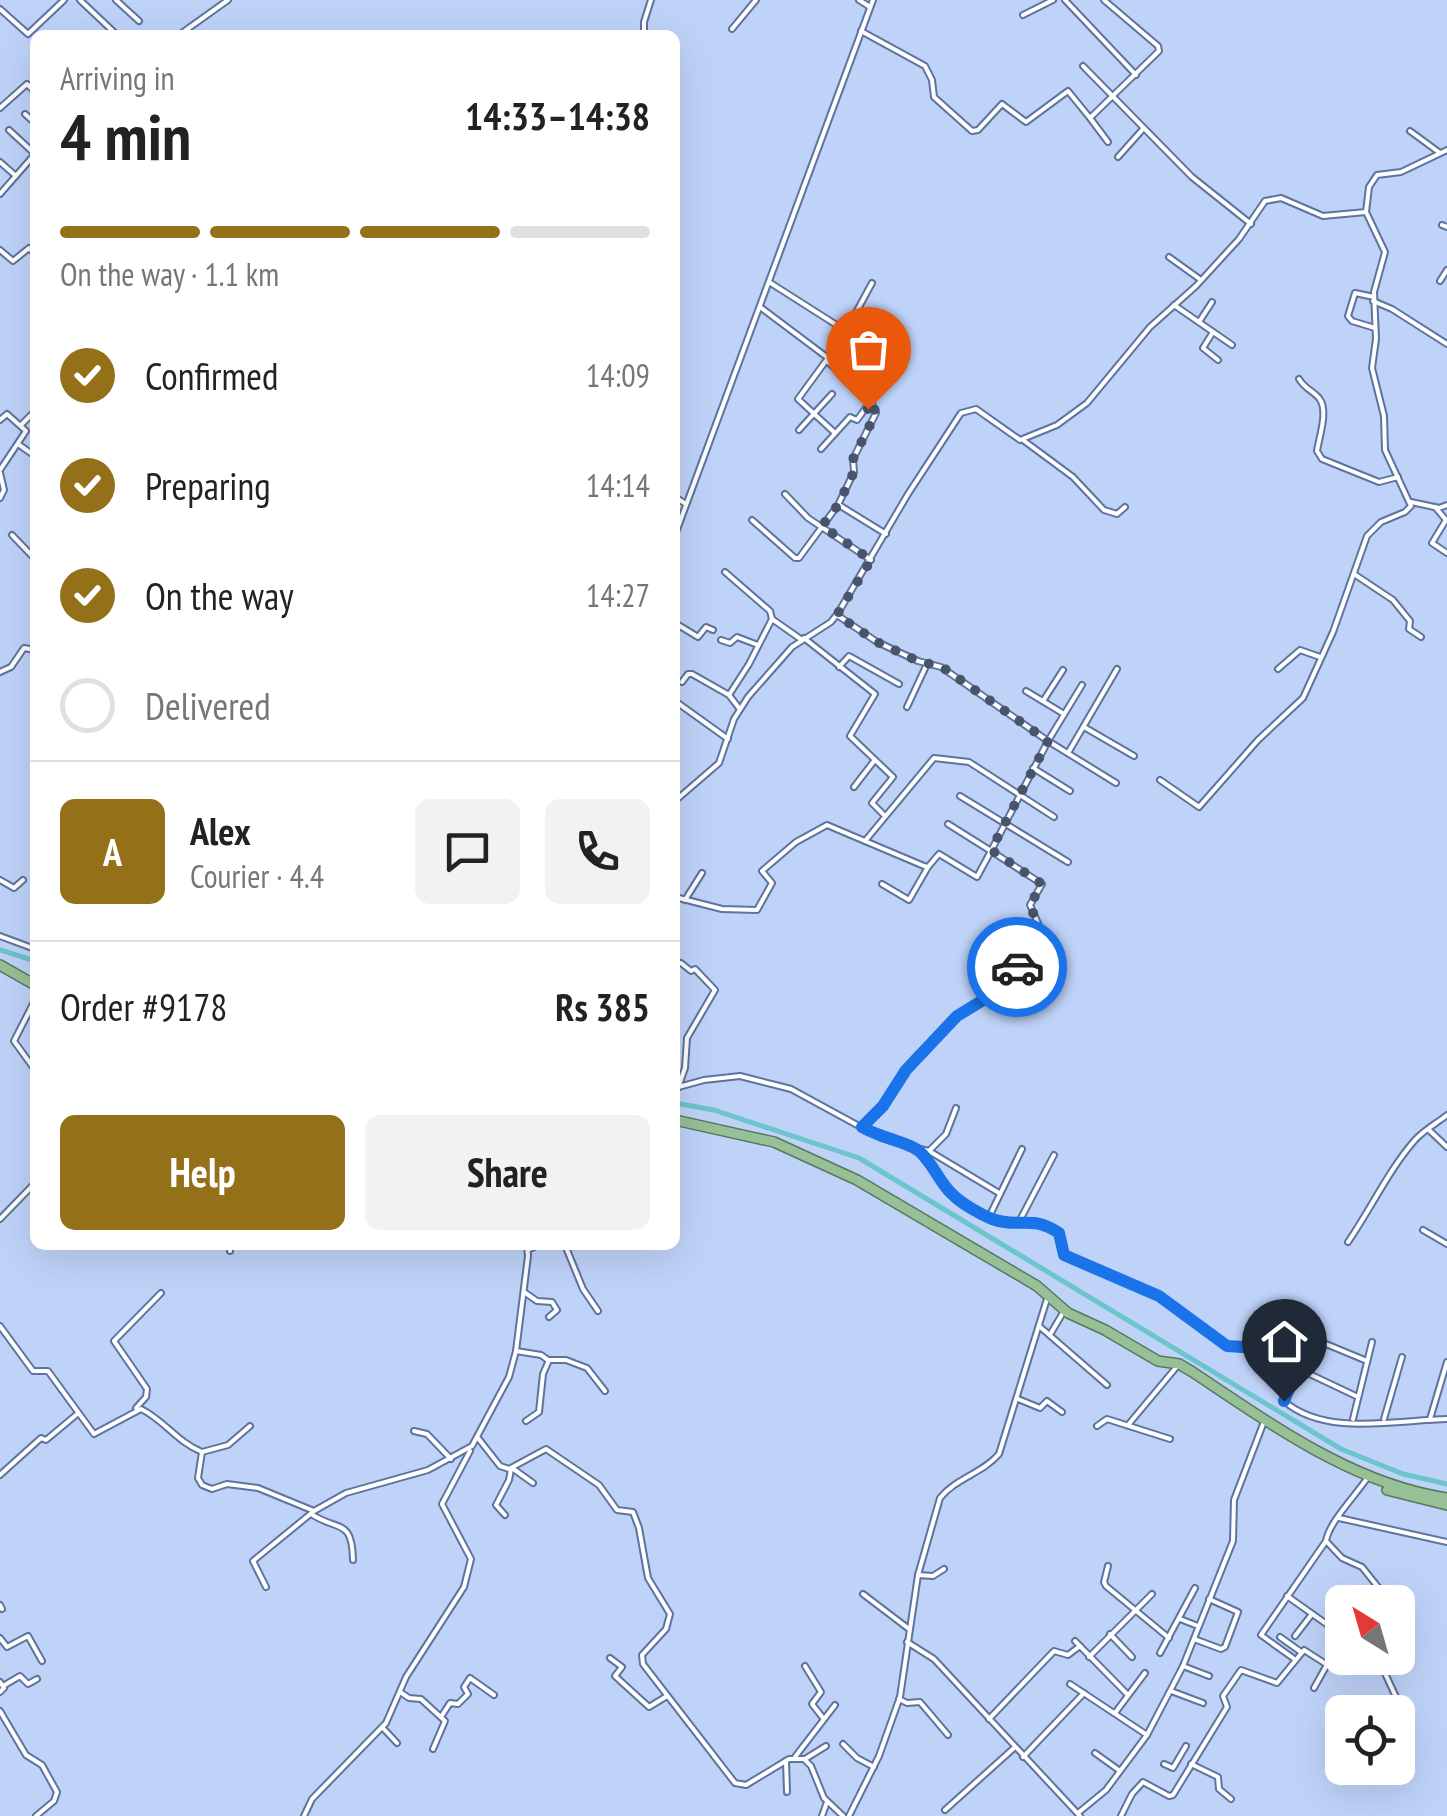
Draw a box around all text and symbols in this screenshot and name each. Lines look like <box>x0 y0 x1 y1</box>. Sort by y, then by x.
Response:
text: Arriving in <box>60 57 175 99</box>
text: 14:33–14:38 <box>465 91 650 140</box>
text: 4 min <box>60 94 191 178</box>
text: On the way · 1.1 km <box>60 253 279 295</box>
pin <box>826 307 911 410</box>
icon: bag <box>841 322 896 377</box>
icon: check <box>60 348 115 403</box>
text: Confirmed <box>145 351 278 400</box>
text: 14:09 <box>586 354 650 396</box>
icon: check <box>60 458 115 513</box>
text: Preparing <box>145 461 271 510</box>
text: 14:14 <box>586 464 650 506</box>
icon: check <box>60 568 115 623</box>
text: On the way <box>145 571 293 620</box>
text: 14:27 <box>586 574 650 616</box>
text: Delivered <box>145 681 271 730</box>
button: chat <box>415 799 520 904</box>
button: phone <box>545 799 650 904</box>
text: Alex <box>190 806 251 855</box>
text: A <box>103 827 122 876</box>
text: Courier · 4.4 <box>190 855 324 897</box>
courier <box>967 917 1067 1017</box>
icon: car <box>990 940 1045 995</box>
text: Order #9178 <box>60 982 227 1031</box>
text: Rs 385 <box>555 982 650 1031</box>
button: Help <box>60 1115 345 1230</box>
button: Share <box>365 1115 650 1230</box>
pin <box>1242 1299 1327 1402</box>
icon: home <box>1257 1314 1312 1369</box>
north arrow <box>1325 1585 1415 1675</box>
map controls <box>1325 1585 1415 1785</box>
button: locate <box>1325 1695 1415 1785</box>

